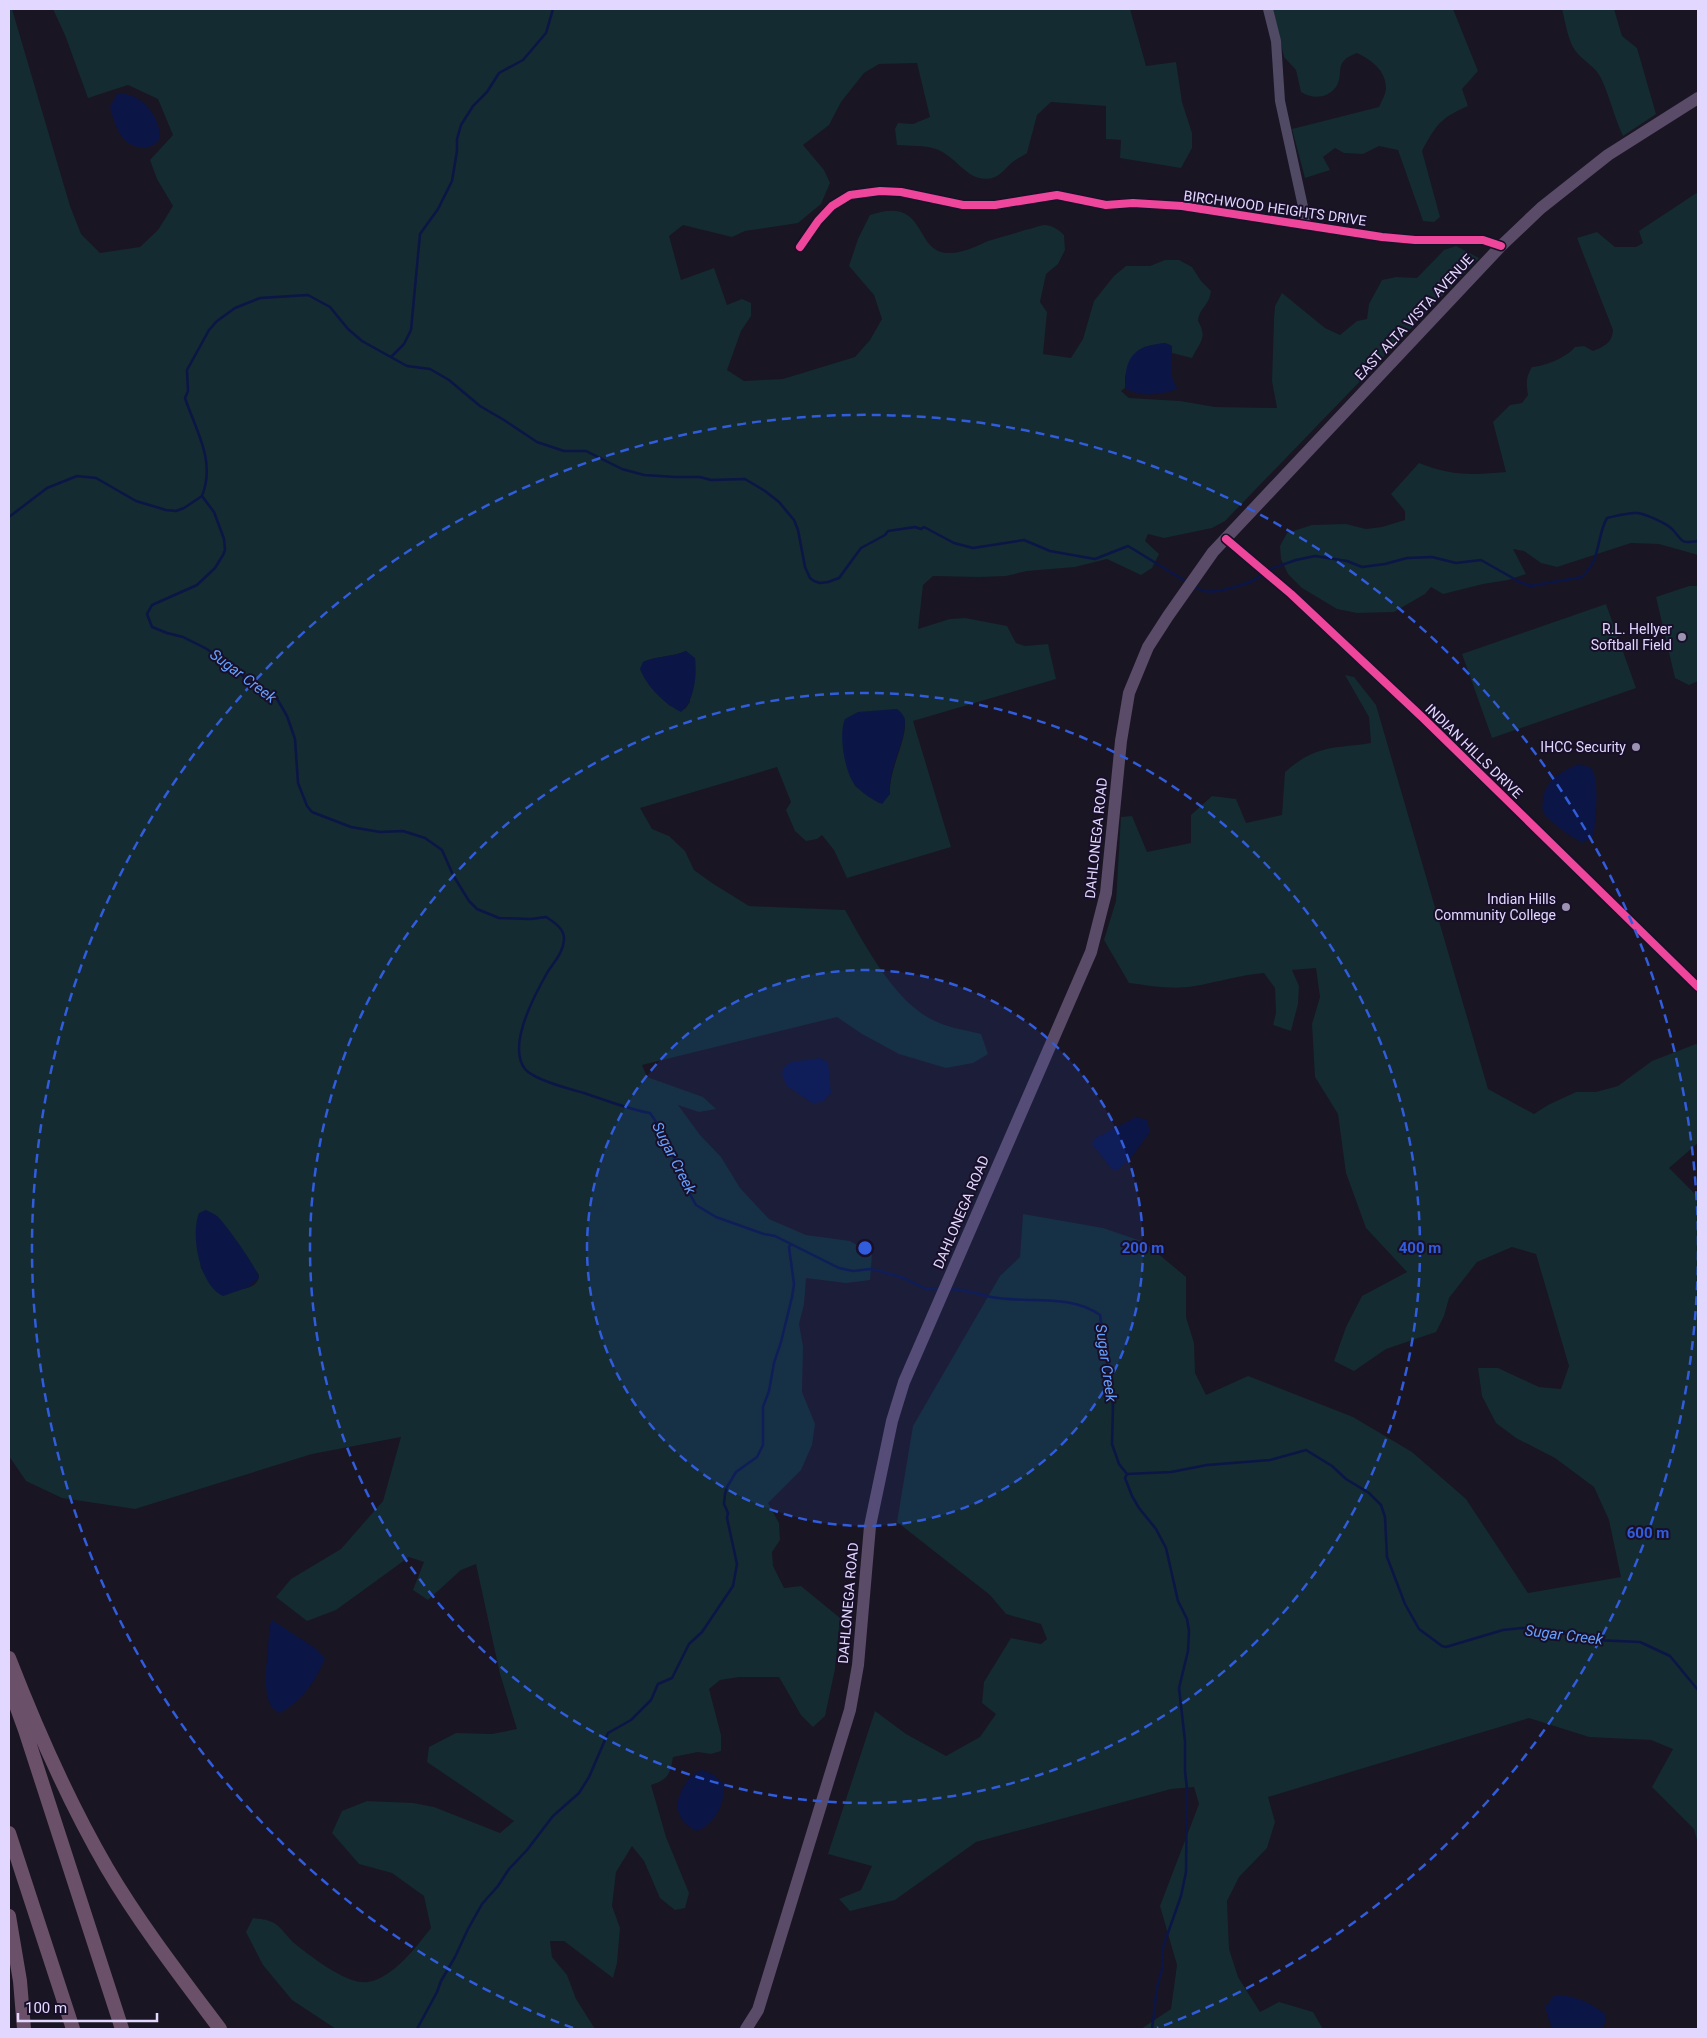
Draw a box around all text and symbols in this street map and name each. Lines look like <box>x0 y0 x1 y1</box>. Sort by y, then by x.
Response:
street label: BIRCHWOOD HEIGHTS DRIVE <box>1183 187 1367 229</box>
street label: EAST ALTA VISTA AVENUE <box>1352 251 1476 383</box>
place label: R.L. Hellyer Softball Field <box>1591 621 1672 653</box>
marker: R.L. Hellyer Softball Field <box>1676 631 1688 643</box>
water label: Sugar Creek <box>206 645 280 707</box>
street label: INDIAN HILLS DRIVE <box>1422 701 1526 801</box>
place label: IHCC Security <box>1540 739 1626 755</box>
marker: IHCC Security <box>1630 741 1642 753</box>
street label: DAHLONEGA ROAD <box>1082 777 1110 899</box>
place label: Indian Hills Community College <box>1434 891 1556 923</box>
marker: Indian Hills Community College <box>1560 901 1572 913</box>
water label: Sugar Creek <box>648 1119 700 1198</box>
street label: DAHLONEGA ROAD <box>930 1153 992 1271</box>
centre of rings <box>856 1239 874 1257</box>
text: 200 m <box>1122 1239 1164 1257</box>
text: 400 m <box>1399 1239 1441 1257</box>
water label: Sugar Creek <box>1092 1323 1120 1404</box>
text: 600 m <box>1627 1524 1669 1542</box>
street label: DAHLONEGA ROAD <box>835 1542 861 1664</box>
water label: Sugar Creek <box>1524 1621 1605 1649</box>
scale bar <box>18 1990 156 2022</box>
text: 100 m <box>25 1999 67 2017</box>

